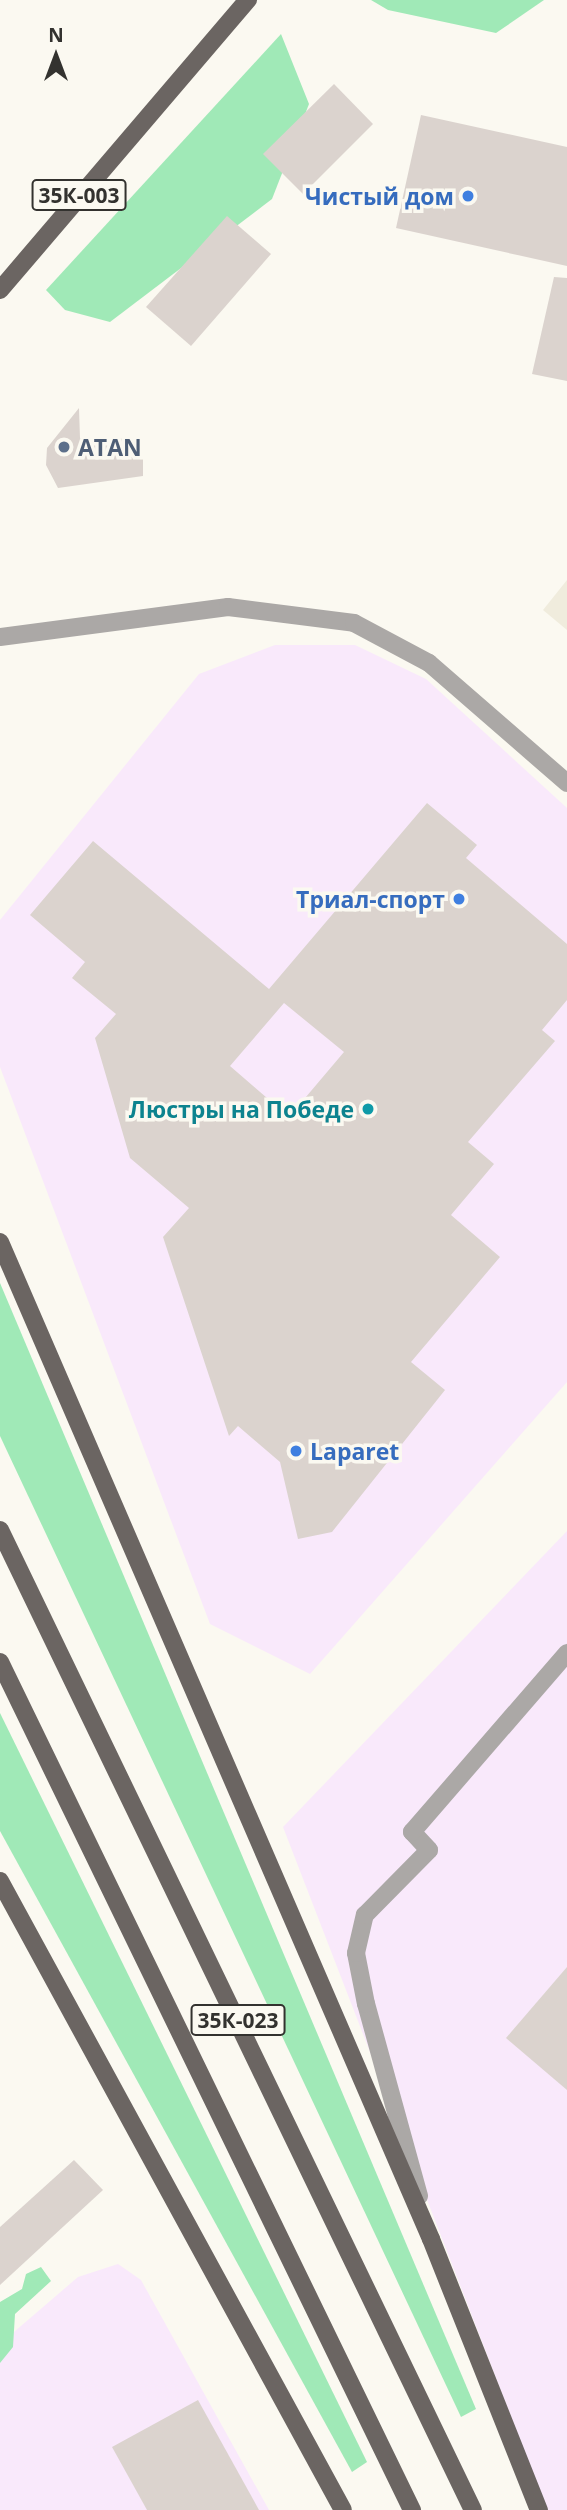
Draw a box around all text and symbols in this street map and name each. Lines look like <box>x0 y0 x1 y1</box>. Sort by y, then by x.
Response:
north arrow <box>21 21 91 91</box>
text: N <box>48 22 64 48</box>
road number: 35К-003 <box>30 178 128 212</box>
place label: Чистый дом <box>305 182 454 210</box>
marker: Чистый дом <box>460 188 476 204</box>
place label: ATAN <box>78 433 142 461</box>
marker: ATAN <box>56 439 72 455</box>
place label: Триал-спорт <box>296 885 445 913</box>
marker: Триал-спорт <box>451 891 467 907</box>
place label: Люстры на Победе <box>129 1095 354 1123</box>
marker: Люстры на Победе <box>360 1101 376 1117</box>
place label: Laparet <box>310 1437 399 1465</box>
marker: Laparet <box>288 1443 304 1459</box>
road number: 35К-023 <box>189 2002 287 2038</box>

